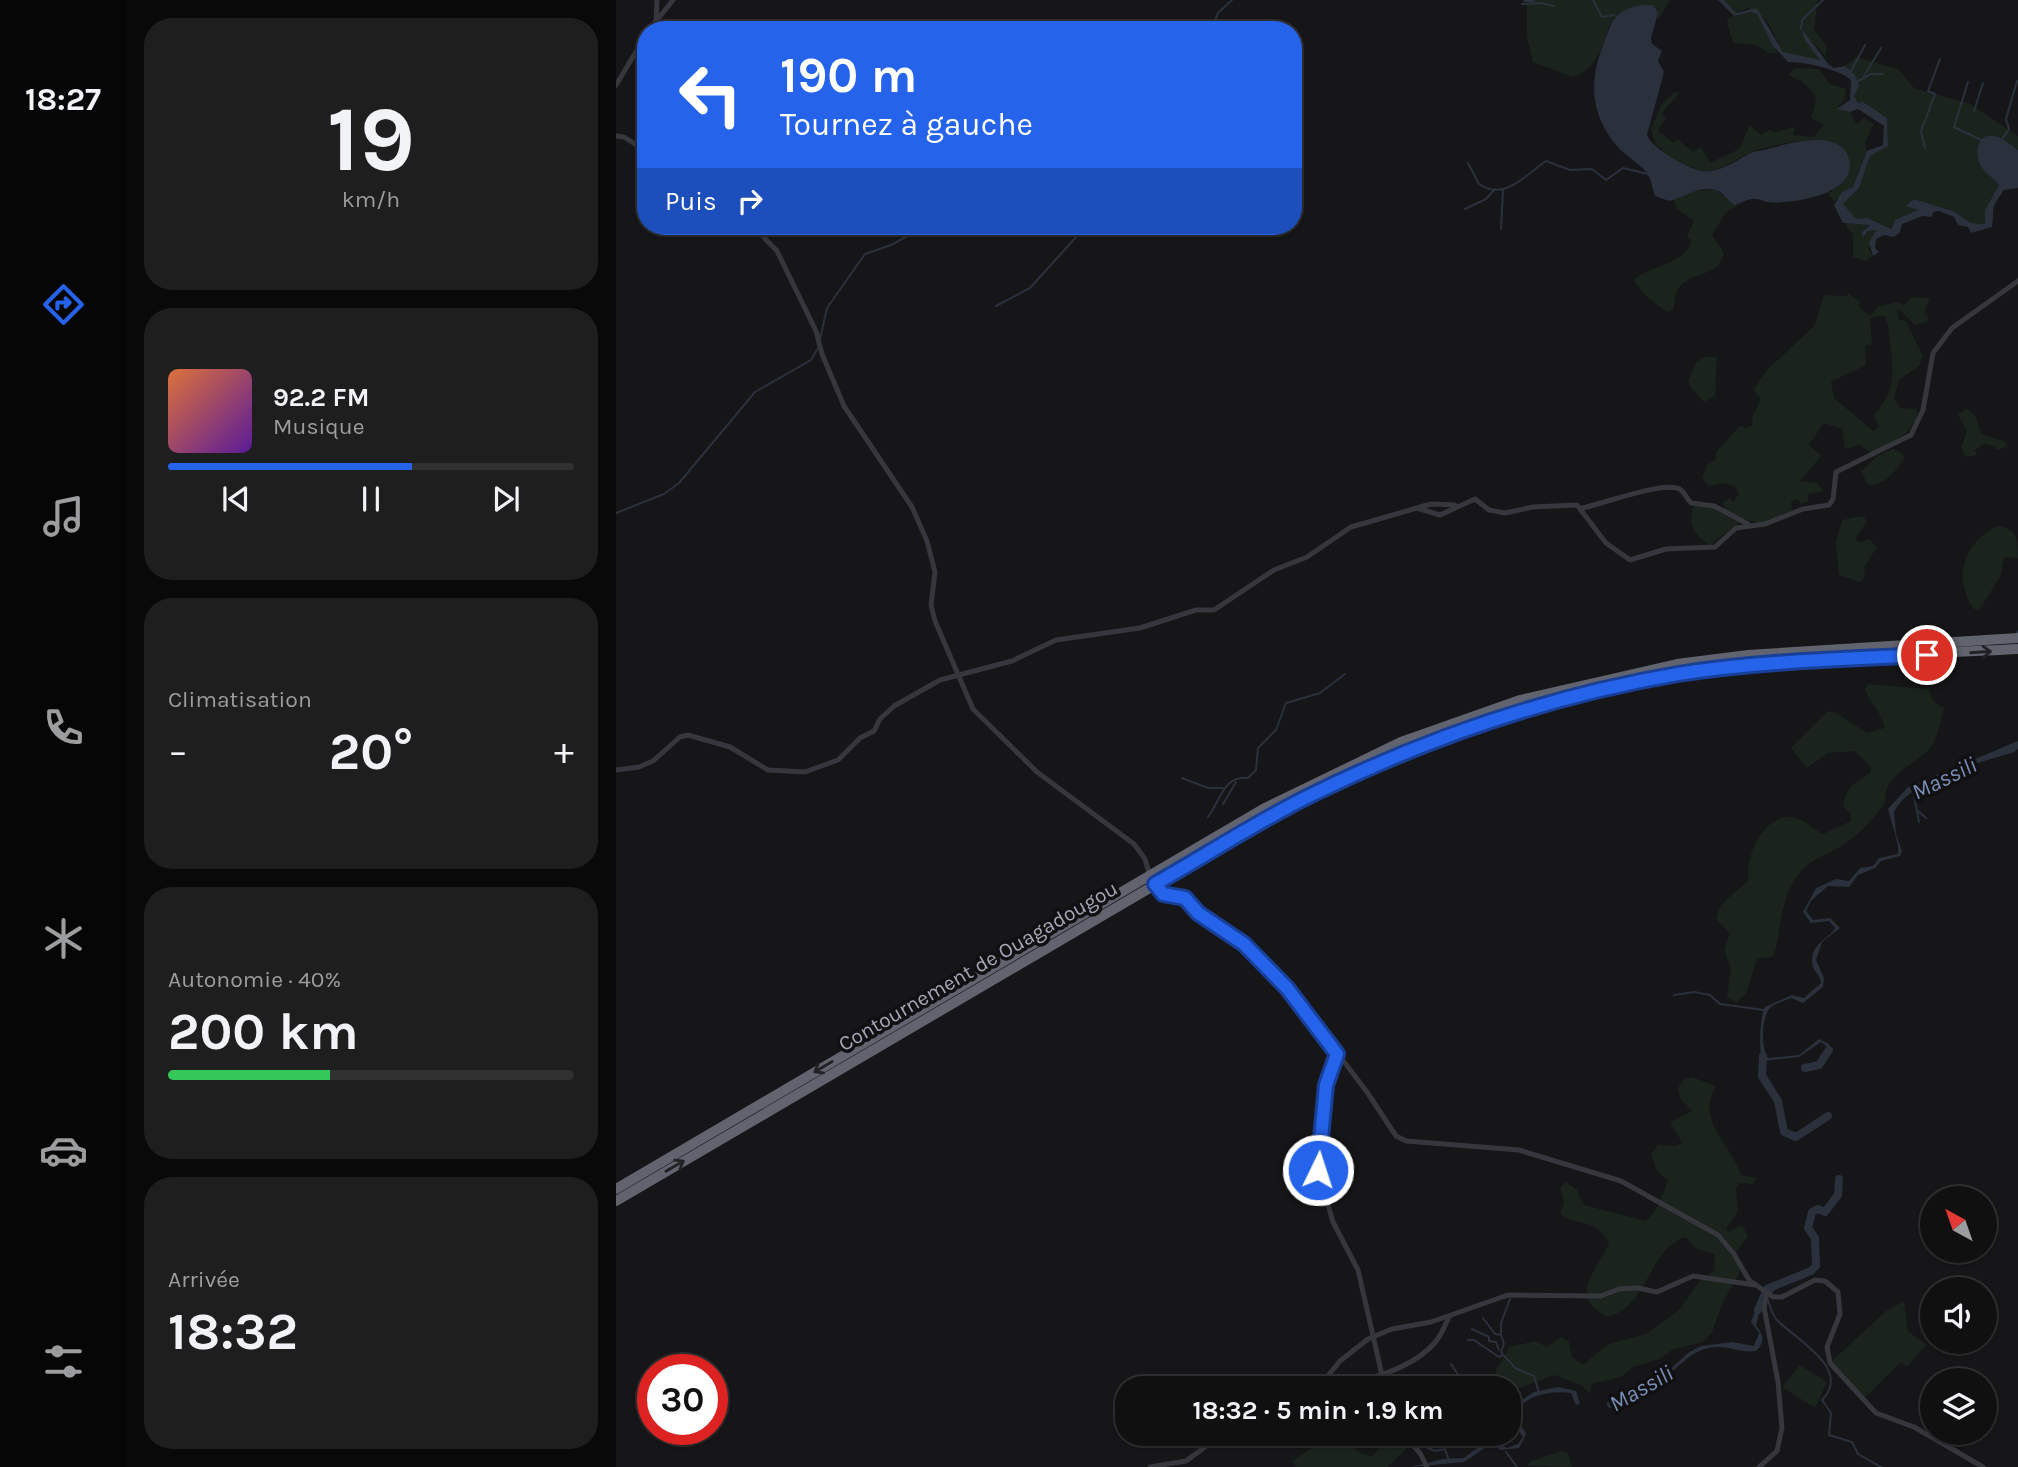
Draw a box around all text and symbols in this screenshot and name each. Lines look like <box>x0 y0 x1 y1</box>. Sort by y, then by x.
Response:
text: 190 m <box>780 47 917 104</box>
icon: left <box>665 49 756 140</box>
text: 18:27 <box>25 81 101 118</box>
text: 19 <box>327 87 415 193</box>
text: Tournez à gauche <box>780 106 1033 143</box>
icon: right <box>731 182 769 220</box>
text: km/h <box>342 186 400 213</box>
text: Puis <box>665 186 717 217</box>
icon: directions <box>39 280 88 329</box>
text: 92.2 FM <box>273 382 369 413</box>
text: Musique <box>273 413 365 440</box>
icon: previous <box>217 480 255 518</box>
icon: pause <box>352 480 390 518</box>
icon: next <box>487 480 525 518</box>
icon: music <box>39 492 88 541</box>
pin <box>1897 625 1957 685</box>
icon: arrive <box>1908 636 1946 674</box>
one-way arrow <box>1969 645 1992 658</box>
text: Climatisation <box>168 686 312 713</box>
icon: phone <box>39 703 88 752</box>
text: 20° <box>329 721 413 782</box>
text: − <box>168 729 188 774</box>
text: + <box>554 729 574 774</box>
water label: Massili <box>1907 751 1981 806</box>
street label: Contournement de Ouagadougou <box>834 876 1122 1056</box>
icon: climate <box>39 914 88 963</box>
text: Autonomie · 40% <box>168 966 341 993</box>
text: 200 km <box>168 1001 359 1062</box>
one-way arrow <box>813 1060 833 1074</box>
icon: car <box>39 1126 88 1175</box>
position arrow <box>1281 1133 1355 1207</box>
one-way arrow <box>664 1159 684 1173</box>
north arrow <box>1920 1186 1997 1264</box>
map controls <box>1920 1186 1997 1445</box>
text: Arrivée <box>168 1266 240 1293</box>
button: sound <box>1920 1277 1997 1354</box>
text: 18:32 <box>168 1301 298 1362</box>
icon: filters <box>39 1337 88 1386</box>
speed limit sign: 30 <box>637 1354 728 1445</box>
water label: Massili <box>1605 1359 1678 1417</box>
button: layers <box>1920 1368 1997 1445</box>
text: 18:32 · 5 min · 1.9 km <box>1193 1395 1443 1426</box>

